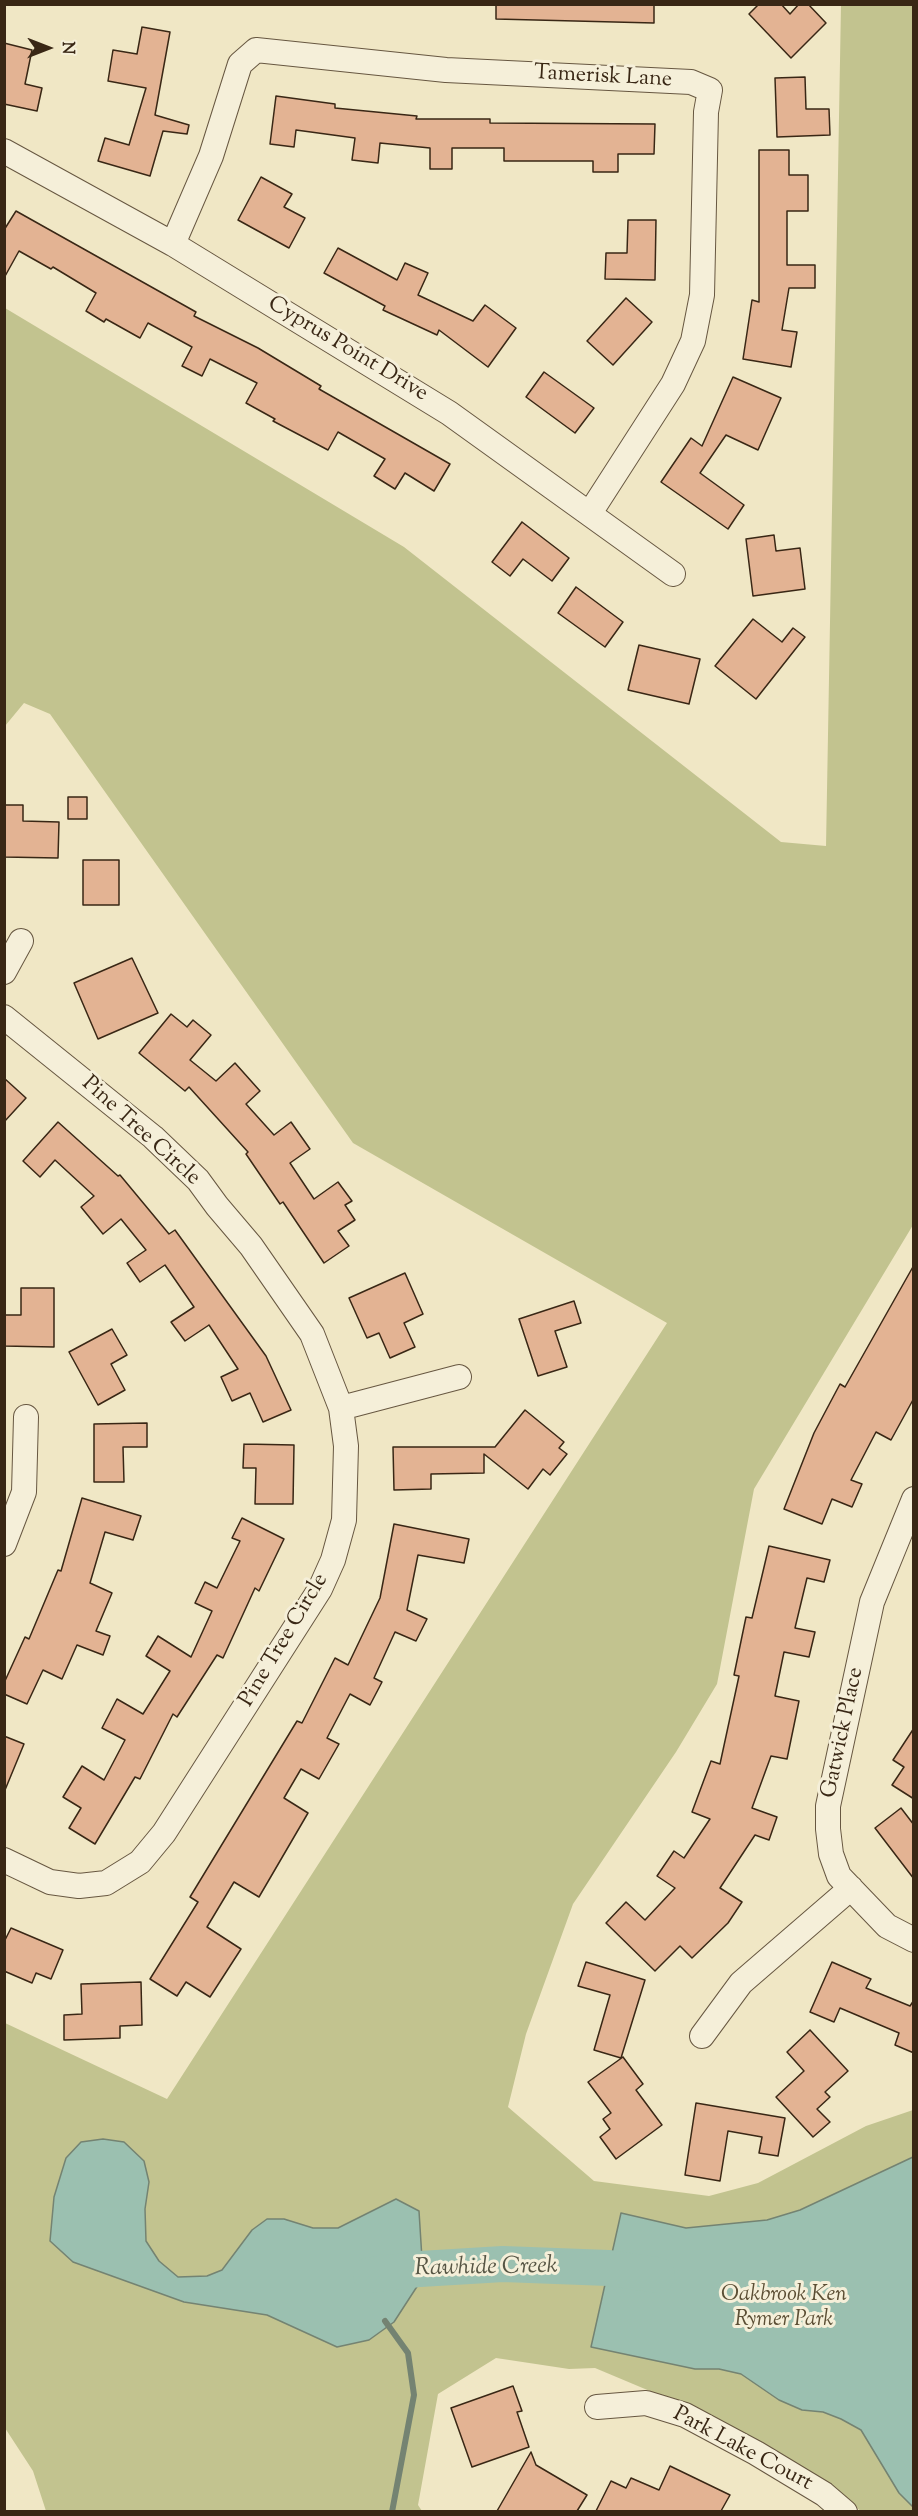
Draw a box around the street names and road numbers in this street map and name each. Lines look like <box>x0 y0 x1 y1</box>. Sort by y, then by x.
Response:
street label: Tamerisk Lane <box>533 61 673 95</box>
street label: Cyprus Point Drive <box>262 292 432 408</box>
street label: Pine Tree Circle <box>75 1072 205 1192</box>
street label: Pine Tree Circle <box>235 1570 335 1712</box>
street label: Gatwick Place <box>817 1665 871 1801</box>
street label: Park Lake Court <box>668 2402 816 2498</box>

